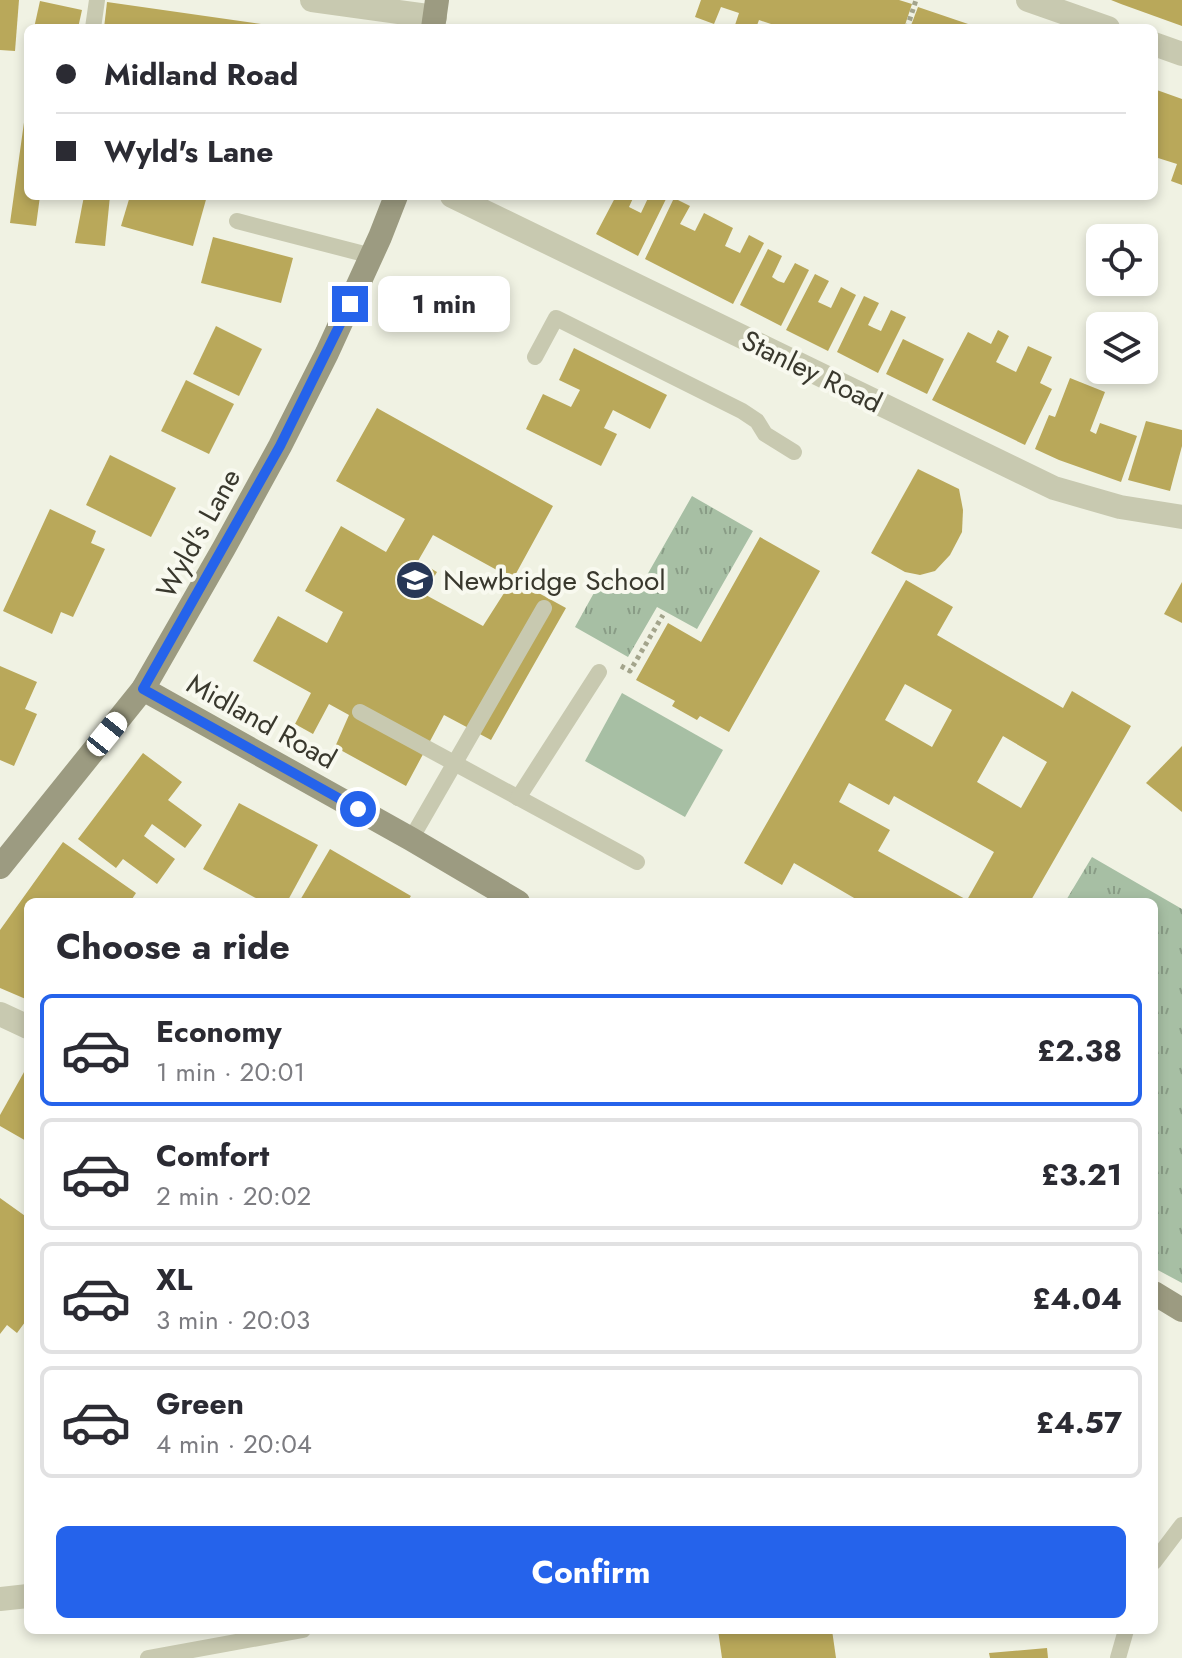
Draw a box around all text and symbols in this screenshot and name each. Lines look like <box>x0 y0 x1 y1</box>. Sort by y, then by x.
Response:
text: Midland Road <box>104 53 298 96</box>
text: Wyld's Lane <box>104 130 274 173</box>
map controls <box>1086 224 1158 384</box>
button: locate <box>1086 224 1158 296</box>
callout: 1 min <box>378 276 510 332</box>
text: 1 min <box>412 285 476 323</box>
route end <box>332 286 368 322</box>
button: layers <box>1086 312 1158 384</box>
street label: Stanley Road <box>735 320 889 423</box>
street label: Wyld's Lane <box>146 461 251 605</box>
school or university icon: Newbridge School <box>394 559 436 601</box>
place label: Newbridge School <box>443 560 666 601</box>
street label: Midland Road <box>180 663 344 779</box>
car <box>83 708 131 760</box>
route start <box>340 791 376 827</box>
text: Choose a ride <box>56 920 290 972</box>
text: Economy <box>156 1010 282 1053</box>
icon: car <box>60 1014 132 1086</box>
text: £2.38 <box>1037 1029 1122 1072</box>
text: 1 min · 20:01 <box>156 1053 305 1091</box>
text: Comfort <box>156 1134 269 1177</box>
icon: car <box>60 1138 132 1210</box>
text: £3.21 <box>1041 1153 1122 1196</box>
text: 2 min · 20:02 <box>156 1177 311 1215</box>
text: XL <box>156 1258 192 1301</box>
icon: car <box>60 1262 132 1334</box>
text: £4.04 <box>1032 1277 1122 1320</box>
text: 3 min · 20:03 <box>156 1301 310 1339</box>
text: Green <box>156 1382 244 1425</box>
icon: car <box>60 1386 132 1458</box>
text: £4.57 <box>1036 1401 1122 1444</box>
text: 4 min · 20:04 <box>156 1425 312 1463</box>
button: Confirm <box>56 1526 1126 1618</box>

